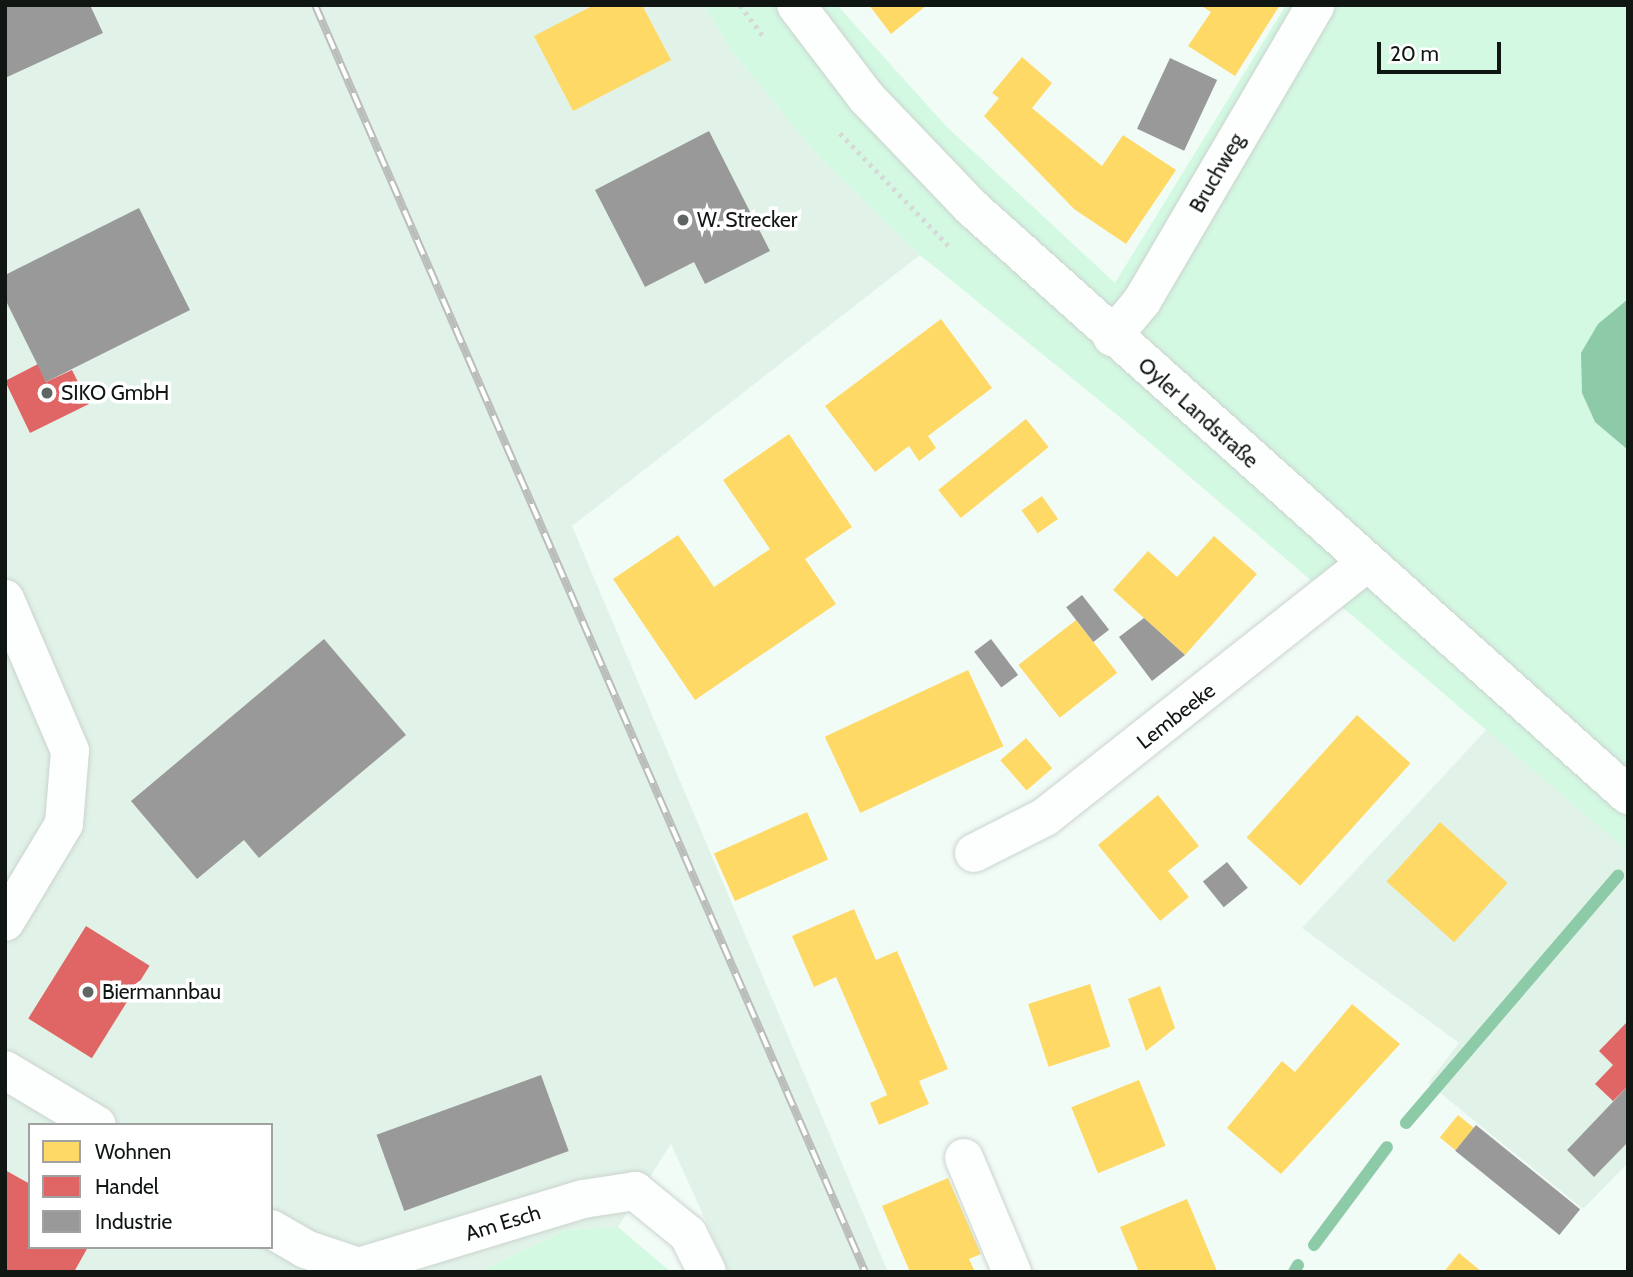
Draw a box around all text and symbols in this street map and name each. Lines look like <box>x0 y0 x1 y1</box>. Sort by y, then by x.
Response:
scale bar <box>1381 28 1505 72</box>
text: 20 m <box>1390 41 1439 66</box>
street label: Bruchweg <box>1184 129 1250 217</box>
place label: W. Strecker <box>697 207 797 233</box>
marker: W. Strecker <box>675 212 691 228</box>
street label: Oyler Landstraße <box>1133 353 1263 473</box>
place label: SIKO GmbH <box>61 380 169 406</box>
marker: SIKO GmbH <box>39 385 55 401</box>
street label: Lembeeke <box>1132 678 1220 754</box>
place label: Biermannbau <box>102 979 221 1005</box>
marker: Biermannbau <box>80 984 96 1000</box>
legend <box>28 1123 273 1249</box>
text: Wohnen <box>95 1139 171 1164</box>
text: Handel <box>95 1174 159 1199</box>
street label: Am Esch <box>462 1200 544 1246</box>
text: Industrie <box>95 1209 172 1234</box>

